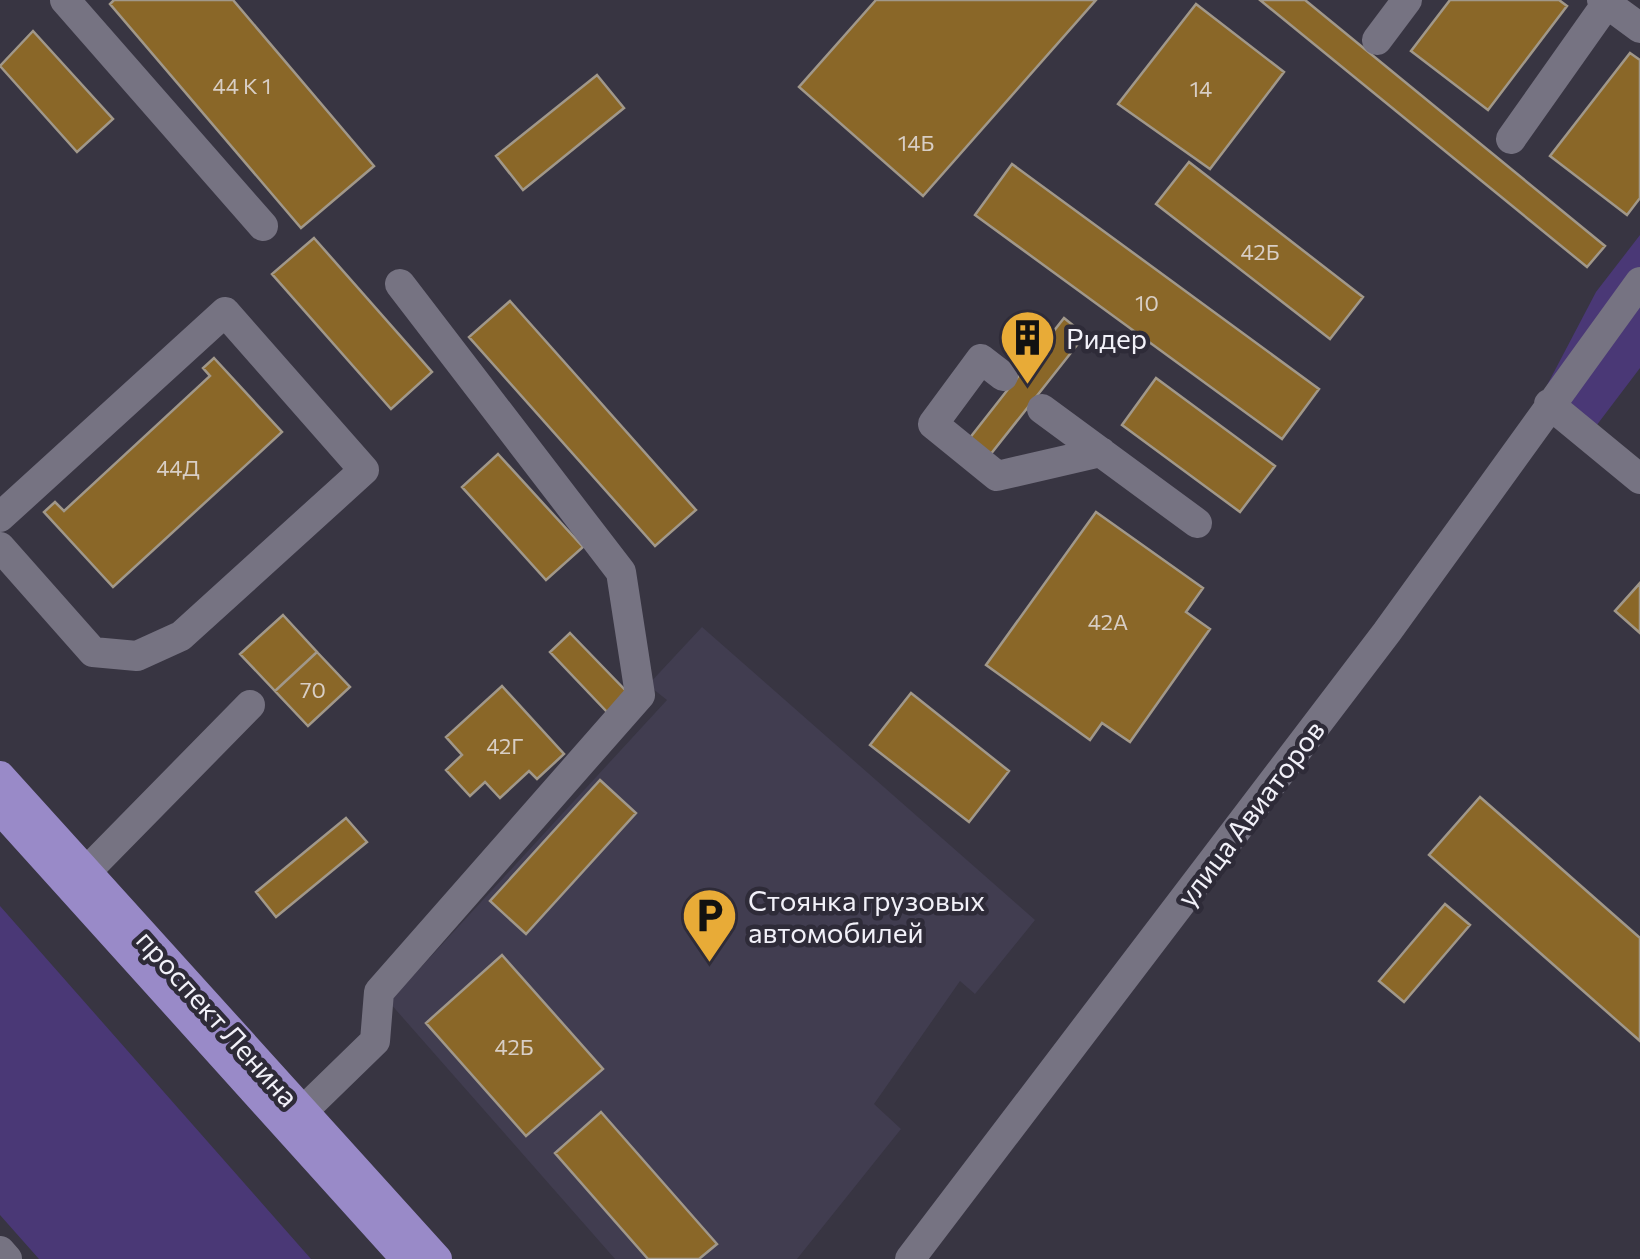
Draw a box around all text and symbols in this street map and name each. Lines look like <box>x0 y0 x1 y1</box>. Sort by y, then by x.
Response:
house number: 44 К 1 <box>213 72 272 99</box>
house number: 14 <box>1190 75 1212 102</box>
house number: 14Б <box>898 129 934 156</box>
house number: 42Б <box>1241 238 1279 265</box>
house number: 10 <box>1135 289 1159 316</box>
building icon: Ридер <box>997 308 1057 387</box>
place label: Ридер <box>1066 321 1147 355</box>
house number: 44Д <box>156 454 200 481</box>
house number: 42А <box>1088 608 1128 635</box>
house number: 70 <box>300 676 326 703</box>
street label: улица Авиаторов <box>1169 713 1331 913</box>
house number: 42Г <box>486 732 524 759</box>
place label: Стоянка грузовых автомобилей <box>748 883 985 949</box>
parking icon: Стоянка грузовых автомобилей <box>679 886 739 965</box>
street label: проспект Ленина <box>130 923 306 1113</box>
house number: 42Б <box>495 1033 533 1060</box>

